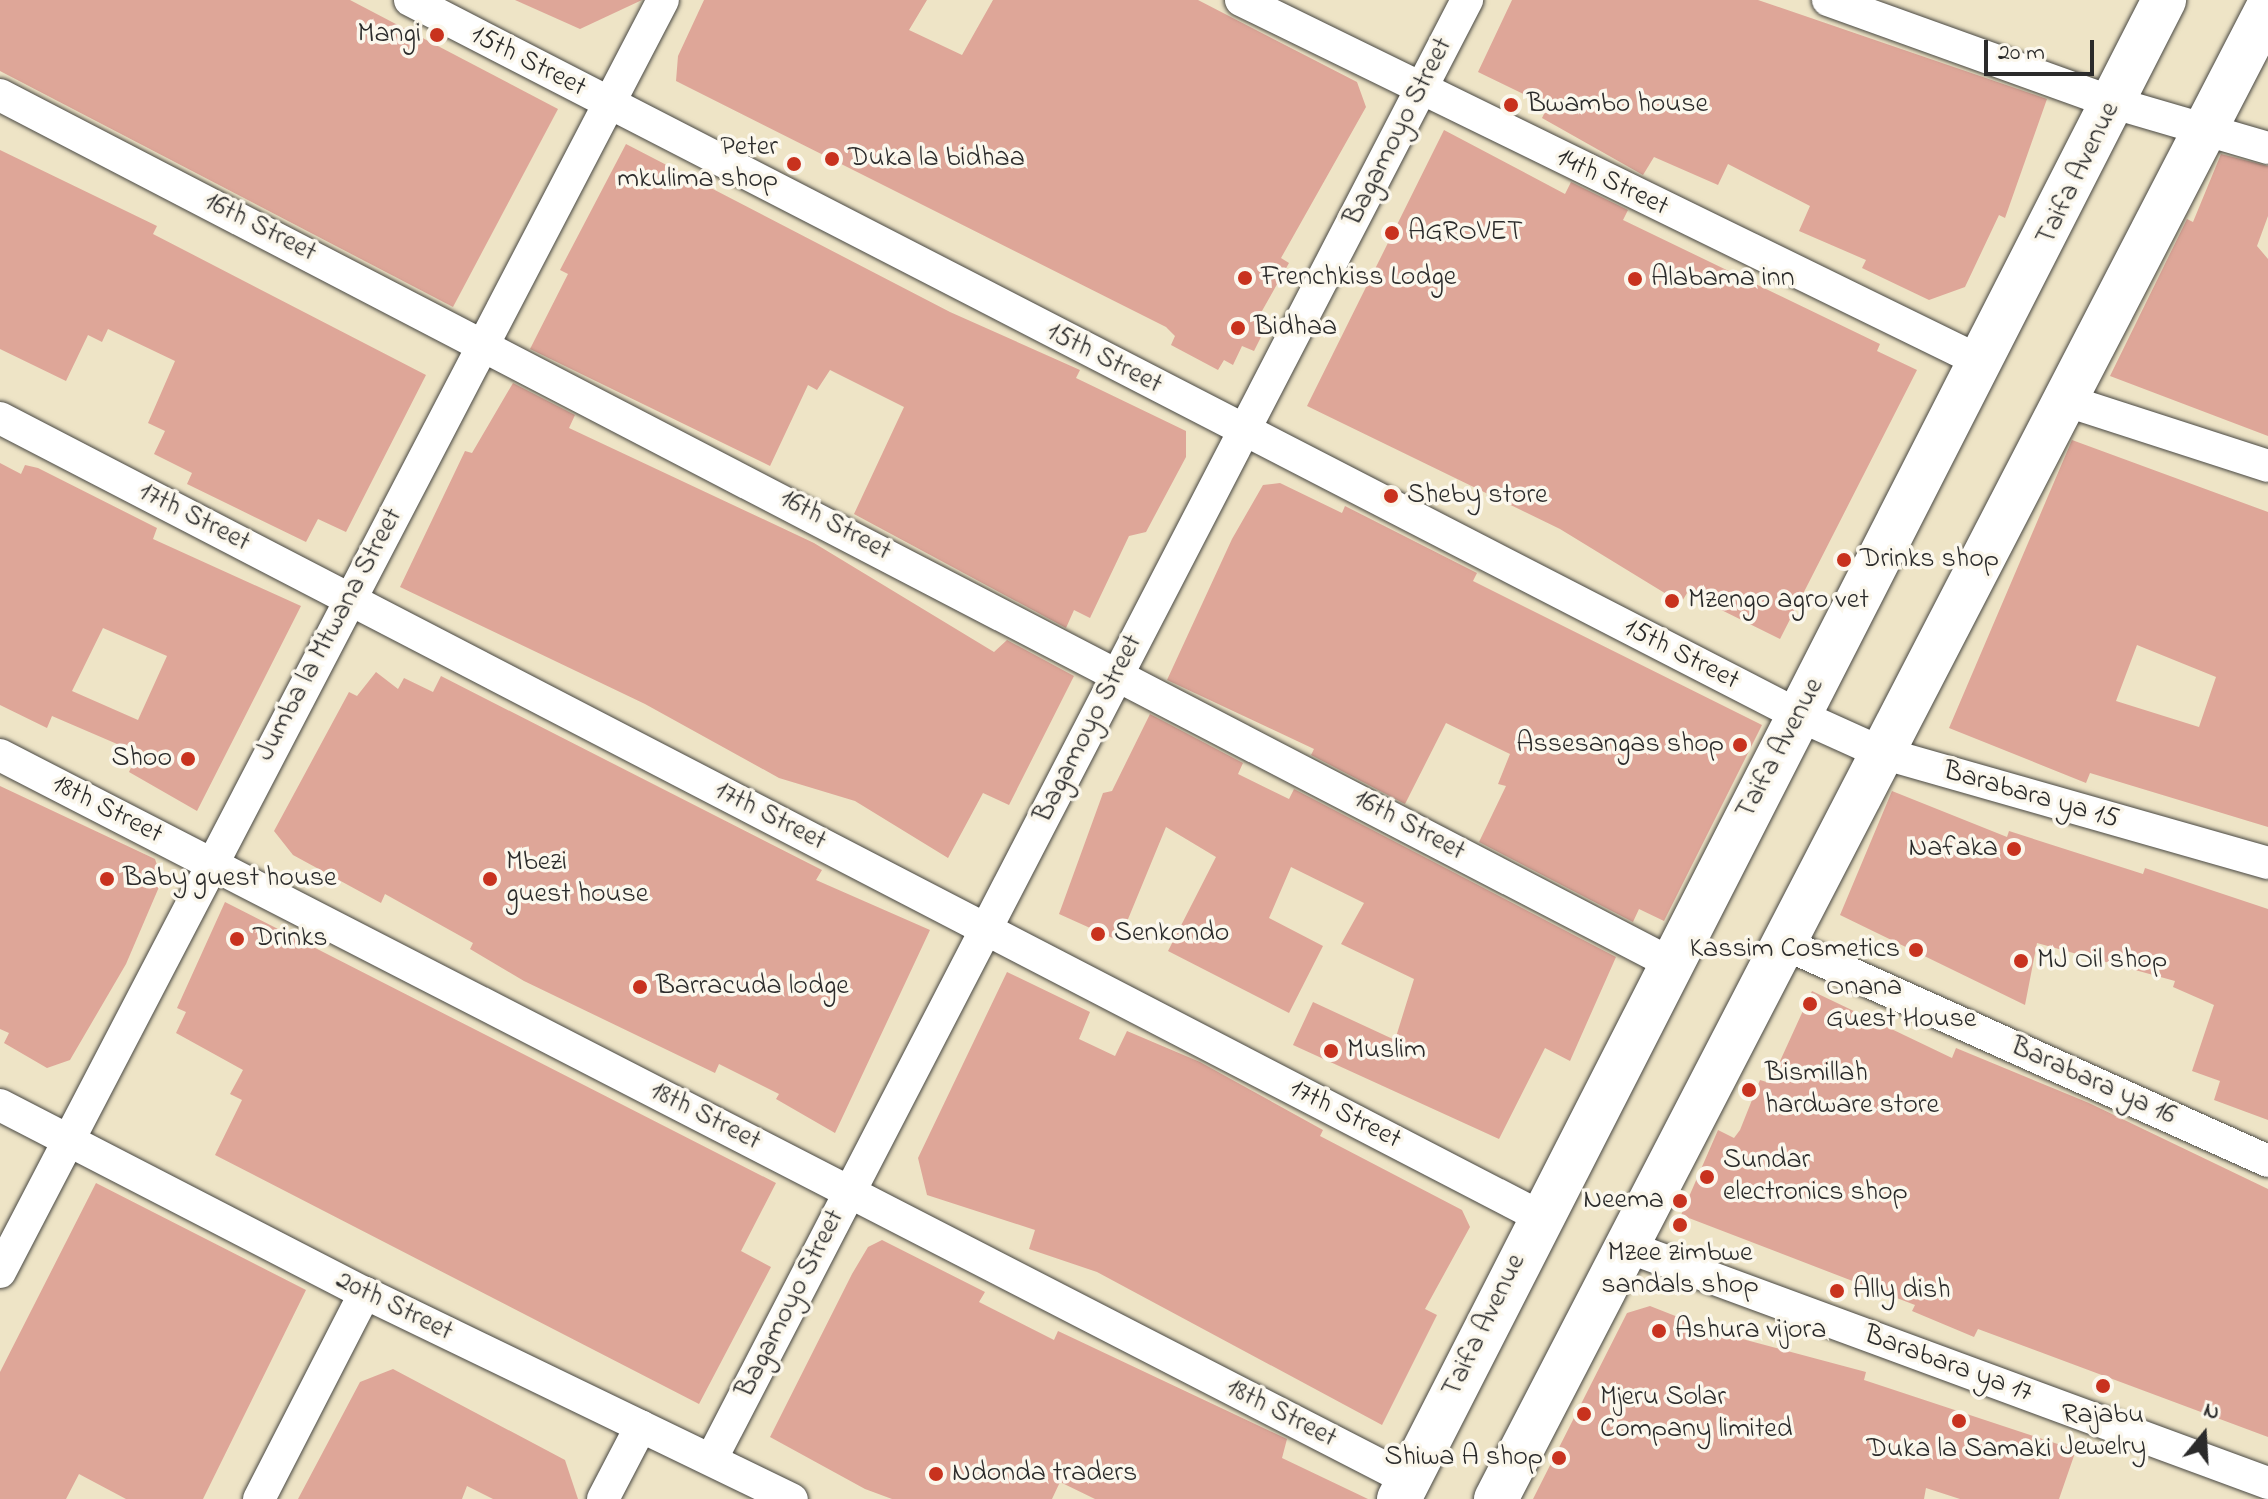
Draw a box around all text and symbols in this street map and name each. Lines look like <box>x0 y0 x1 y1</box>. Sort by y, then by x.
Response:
place label: Mangi <box>357 18 421 52</box>
street label: 15th Street <box>465 19 591 105</box>
scale bar <box>1988 24 2098 74</box>
marker: Mangi <box>428 26 446 44</box>
street label: Bagamoyo Street <box>1337 32 1461 232</box>
text: 20 m <box>1998 36 2045 71</box>
place label: Bwambo house <box>1527 88 1708 122</box>
marker: Bwambo house <box>1502 96 1520 114</box>
street label: Taifa Avenue <box>2030 97 2128 251</box>
place label: Peter mkulima shop <box>617 131 778 197</box>
street label: 14th Street <box>1550 141 1674 225</box>
place label: Duka la bidhaa <box>848 142 1025 176</box>
marker: Duka la bidhaa <box>823 150 841 168</box>
marker: Peter mkulima shop <box>785 155 803 173</box>
street label: 16th Street <box>198 185 322 271</box>
place label: AGROVET <box>1408 216 1523 250</box>
marker: AGROVET <box>1383 224 1401 242</box>
place label: Frenchkiss Lodge <box>1261 261 1456 295</box>
place label: Alabama inn <box>1651 262 1794 296</box>
marker: Frenchkiss Lodge <box>1236 269 1254 287</box>
marker: Alabama inn <box>1626 270 1644 288</box>
place label: Bidhaa <box>1254 311 1337 345</box>
street label: 15th Street <box>1041 316 1167 402</box>
marker: Bidhaa <box>1229 319 1247 337</box>
street label: 17th Street <box>133 476 255 560</box>
place label: Sheby store <box>1407 479 1548 513</box>
street label: 16th Street <box>773 483 897 569</box>
marker: Sheby store <box>1382 487 1400 505</box>
street label: Jumba la Mtwana Street <box>249 503 411 767</box>
place label: Drinks shop <box>1860 543 1999 577</box>
marker: Drinks shop <box>1835 551 1853 569</box>
place label: Mzengo agro vet <box>1688 584 1869 618</box>
marker: Mzengo agro vet <box>1663 592 1681 610</box>
street label: 15th Street <box>1618 612 1744 698</box>
street label: Bagamoyo Street <box>1027 629 1151 829</box>
street label: Taifa Avenue <box>1730 673 1832 825</box>
place label: Assesangas shop <box>1516 728 1724 762</box>
marker: Assesangas shop <box>1731 736 1749 754</box>
place label: Shoo <box>112 742 172 776</box>
marker: Shoo <box>179 750 197 768</box>
street label: Barabara ya 15 <box>1939 755 2123 837</box>
street label: 18th Street <box>46 768 168 852</box>
street label: 17th Street <box>709 775 831 859</box>
street label: 16th Street <box>1347 783 1471 869</box>
place label: Nafaka <box>1908 832 1998 866</box>
marker: Nafaka <box>2005 840 2023 858</box>
place label: Mbezi guest house <box>506 846 648 912</box>
place label: Baby guest house <box>123 862 337 896</box>
marker: Baby guest house <box>98 870 116 888</box>
marker: Mbezi guest house <box>481 870 499 888</box>
place label: Senkondo <box>1114 917 1229 951</box>
place label: Drinks <box>253 922 328 956</box>
marker: Senkondo <box>1089 925 1107 943</box>
marker: Drinks <box>228 930 246 948</box>
place label: Kassim Cosmetics <box>1689 933 1900 967</box>
marker: Kassim Cosmetics <box>1907 941 1925 959</box>
place label: MJ Oil shop <box>2037 944 2167 978</box>
marker: MJ Oil shop <box>2012 952 2030 970</box>
place label: Barracuda lodge <box>656 970 849 1004</box>
place label: Onana Guest House <box>1826 971 1976 1037</box>
marker: Barracuda lodge <box>631 978 649 996</box>
marker: Onana Guest House <box>1801 995 1819 1013</box>
street label: Barabara ya 16 <box>2005 1031 2181 1133</box>
place label: Muslim <box>1347 1034 1426 1068</box>
marker: Muslim <box>1322 1042 1340 1060</box>
place label: Bismillah hardware store <box>1765 1057 1939 1123</box>
street label: 17th Street <box>1284 1073 1406 1157</box>
street label: 18th Street <box>644 1075 766 1159</box>
marker: Bismillah hardware store <box>1740 1081 1758 1099</box>
place label: Sundar electronics shop <box>1723 1144 1908 1210</box>
marker: Sundar electronics shop <box>1698 1168 1716 1186</box>
place label: Neema <box>1583 1184 1664 1218</box>
marker: Neema <box>1671 1192 1689 1210</box>
street label: Bagamoyo Street <box>729 1204 853 1404</box>
marker: Mzee zimbwe sandals shop <box>1671 1216 1689 1234</box>
place label: Mzee zimbwe sandals shop <box>1601 1237 1759 1303</box>
street label: Taifa Avenue <box>1436 1249 1534 1403</box>
street label: 20th Street <box>330 1264 458 1350</box>
place label: Ally dish <box>1853 1274 1951 1308</box>
marker: Ally dish <box>1828 1282 1846 1300</box>
place label: Ashura vijora <box>1675 1314 1826 1348</box>
street label: Barabara ya 17 <box>1859 1319 2037 1411</box>
marker: Ashura vijora <box>1650 1322 1668 1340</box>
street label: 18th Street <box>1220 1372 1342 1456</box>
marker: Rajabu Jewelry <box>2094 1377 2112 1395</box>
place label: Mjeru Solar Company limited <box>1600 1381 1793 1447</box>
north arrow <box>2164 1395 2244 1475</box>
text: N <box>2199 1395 2223 1430</box>
place label: Rajabu Jewelry <box>2060 1399 2146 1465</box>
marker: Mjeru Solar Company limited <box>1575 1405 1593 1423</box>
marker: Duka la Samaki <box>1950 1412 1968 1430</box>
place label: Duka la Samaki <box>1867 1433 2051 1467</box>
place label: Shiwa A shop <box>1385 1441 1543 1475</box>
marker: Shiwa A shop <box>1550 1449 1568 1467</box>
place label: Ndonda traders <box>952 1457 1137 1491</box>
marker: Ndonda traders <box>927 1465 945 1483</box>

